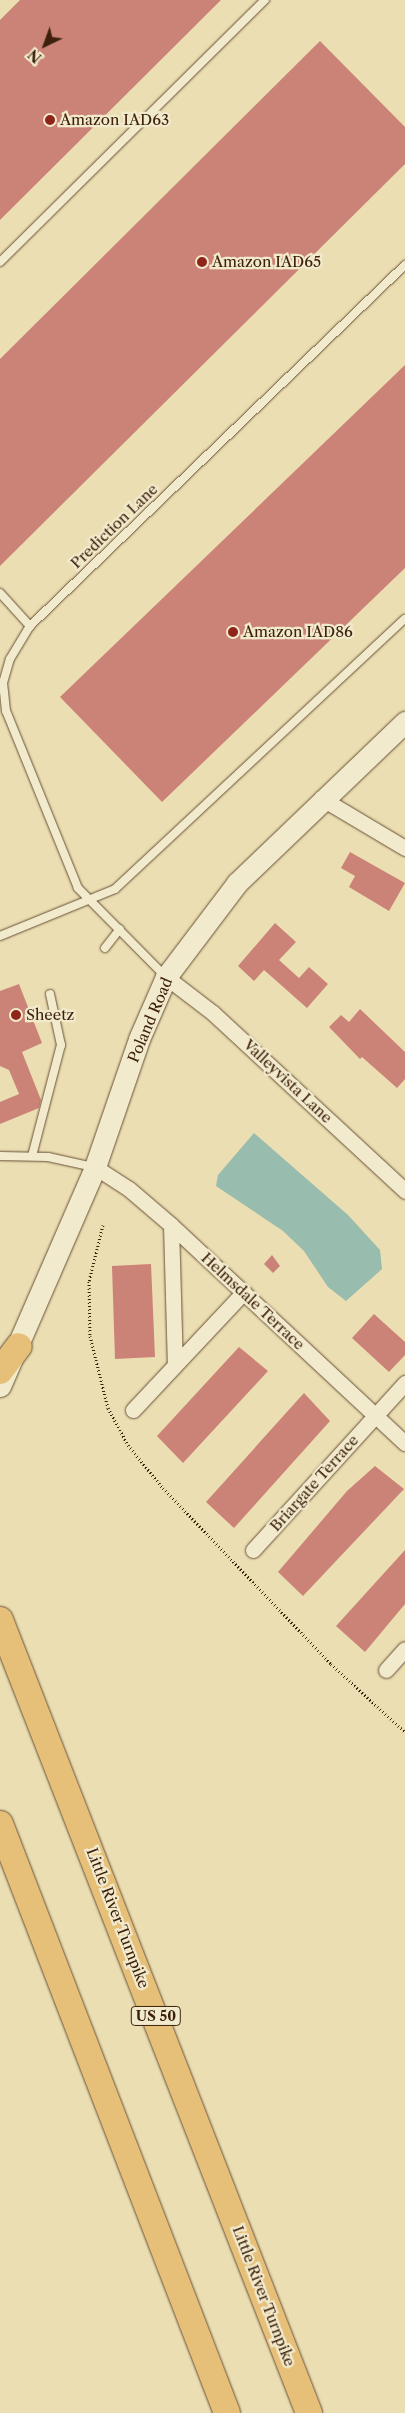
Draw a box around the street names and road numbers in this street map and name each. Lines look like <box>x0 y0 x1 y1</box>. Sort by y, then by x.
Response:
street label: Prediction Lane <box>67 480 161 572</box>
street label: Poland Road <box>124 975 176 1065</box>
street label: Valleyvista Lane <box>240 1035 336 1127</box>
street label: Helmsdale Terrace <box>198 1248 308 1354</box>
street label: Briargate Terrace <box>266 1431 362 1535</box>
street label: Little River Turnpike <box>83 1845 153 1991</box>
road number: US 50 <box>130 2004 182 2028</box>
street label: Little River Turnpike <box>229 2223 299 2369</box>

